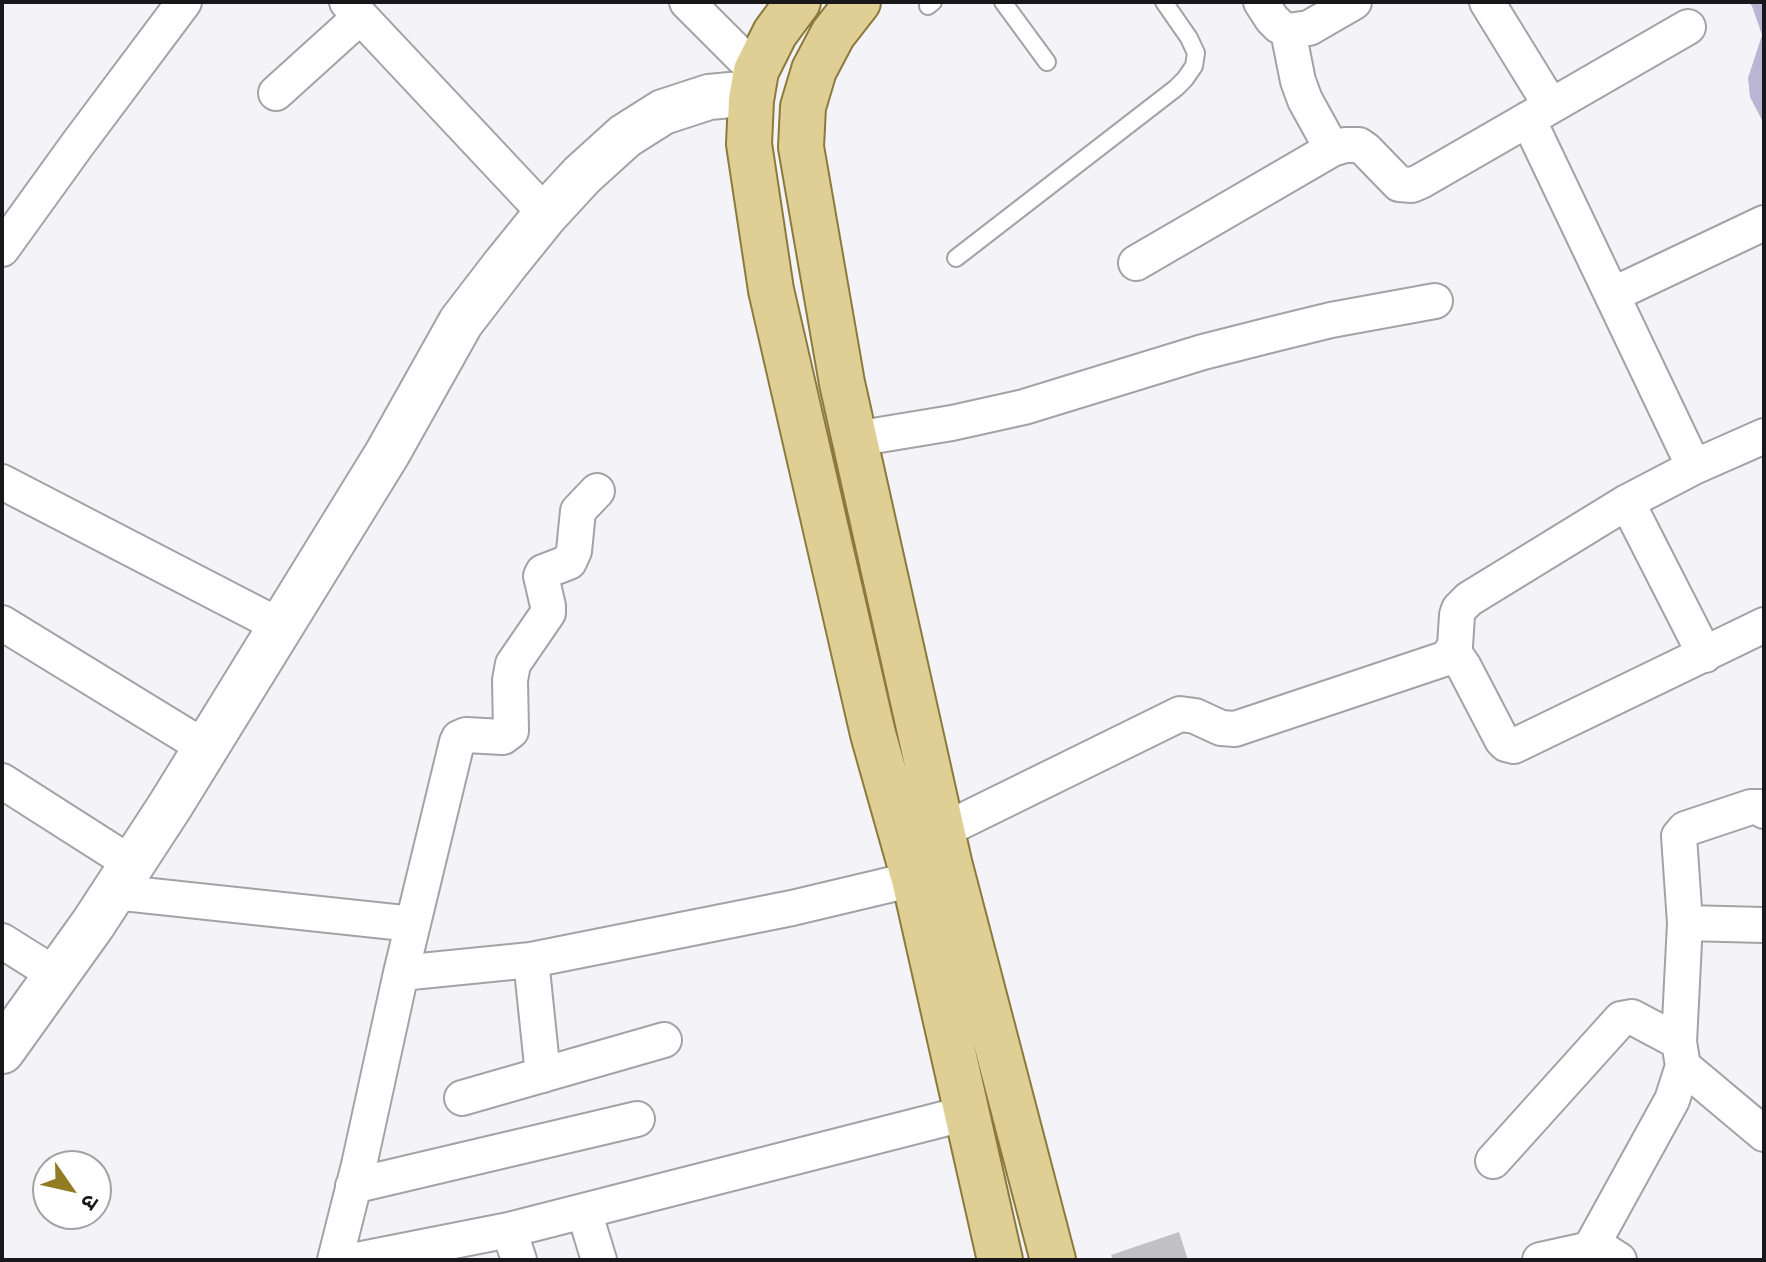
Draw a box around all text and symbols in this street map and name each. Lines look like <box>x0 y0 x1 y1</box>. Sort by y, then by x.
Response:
north arrow <box>32 1150 112 1230</box>
text: उ <box>76 1190 105 1215</box>

